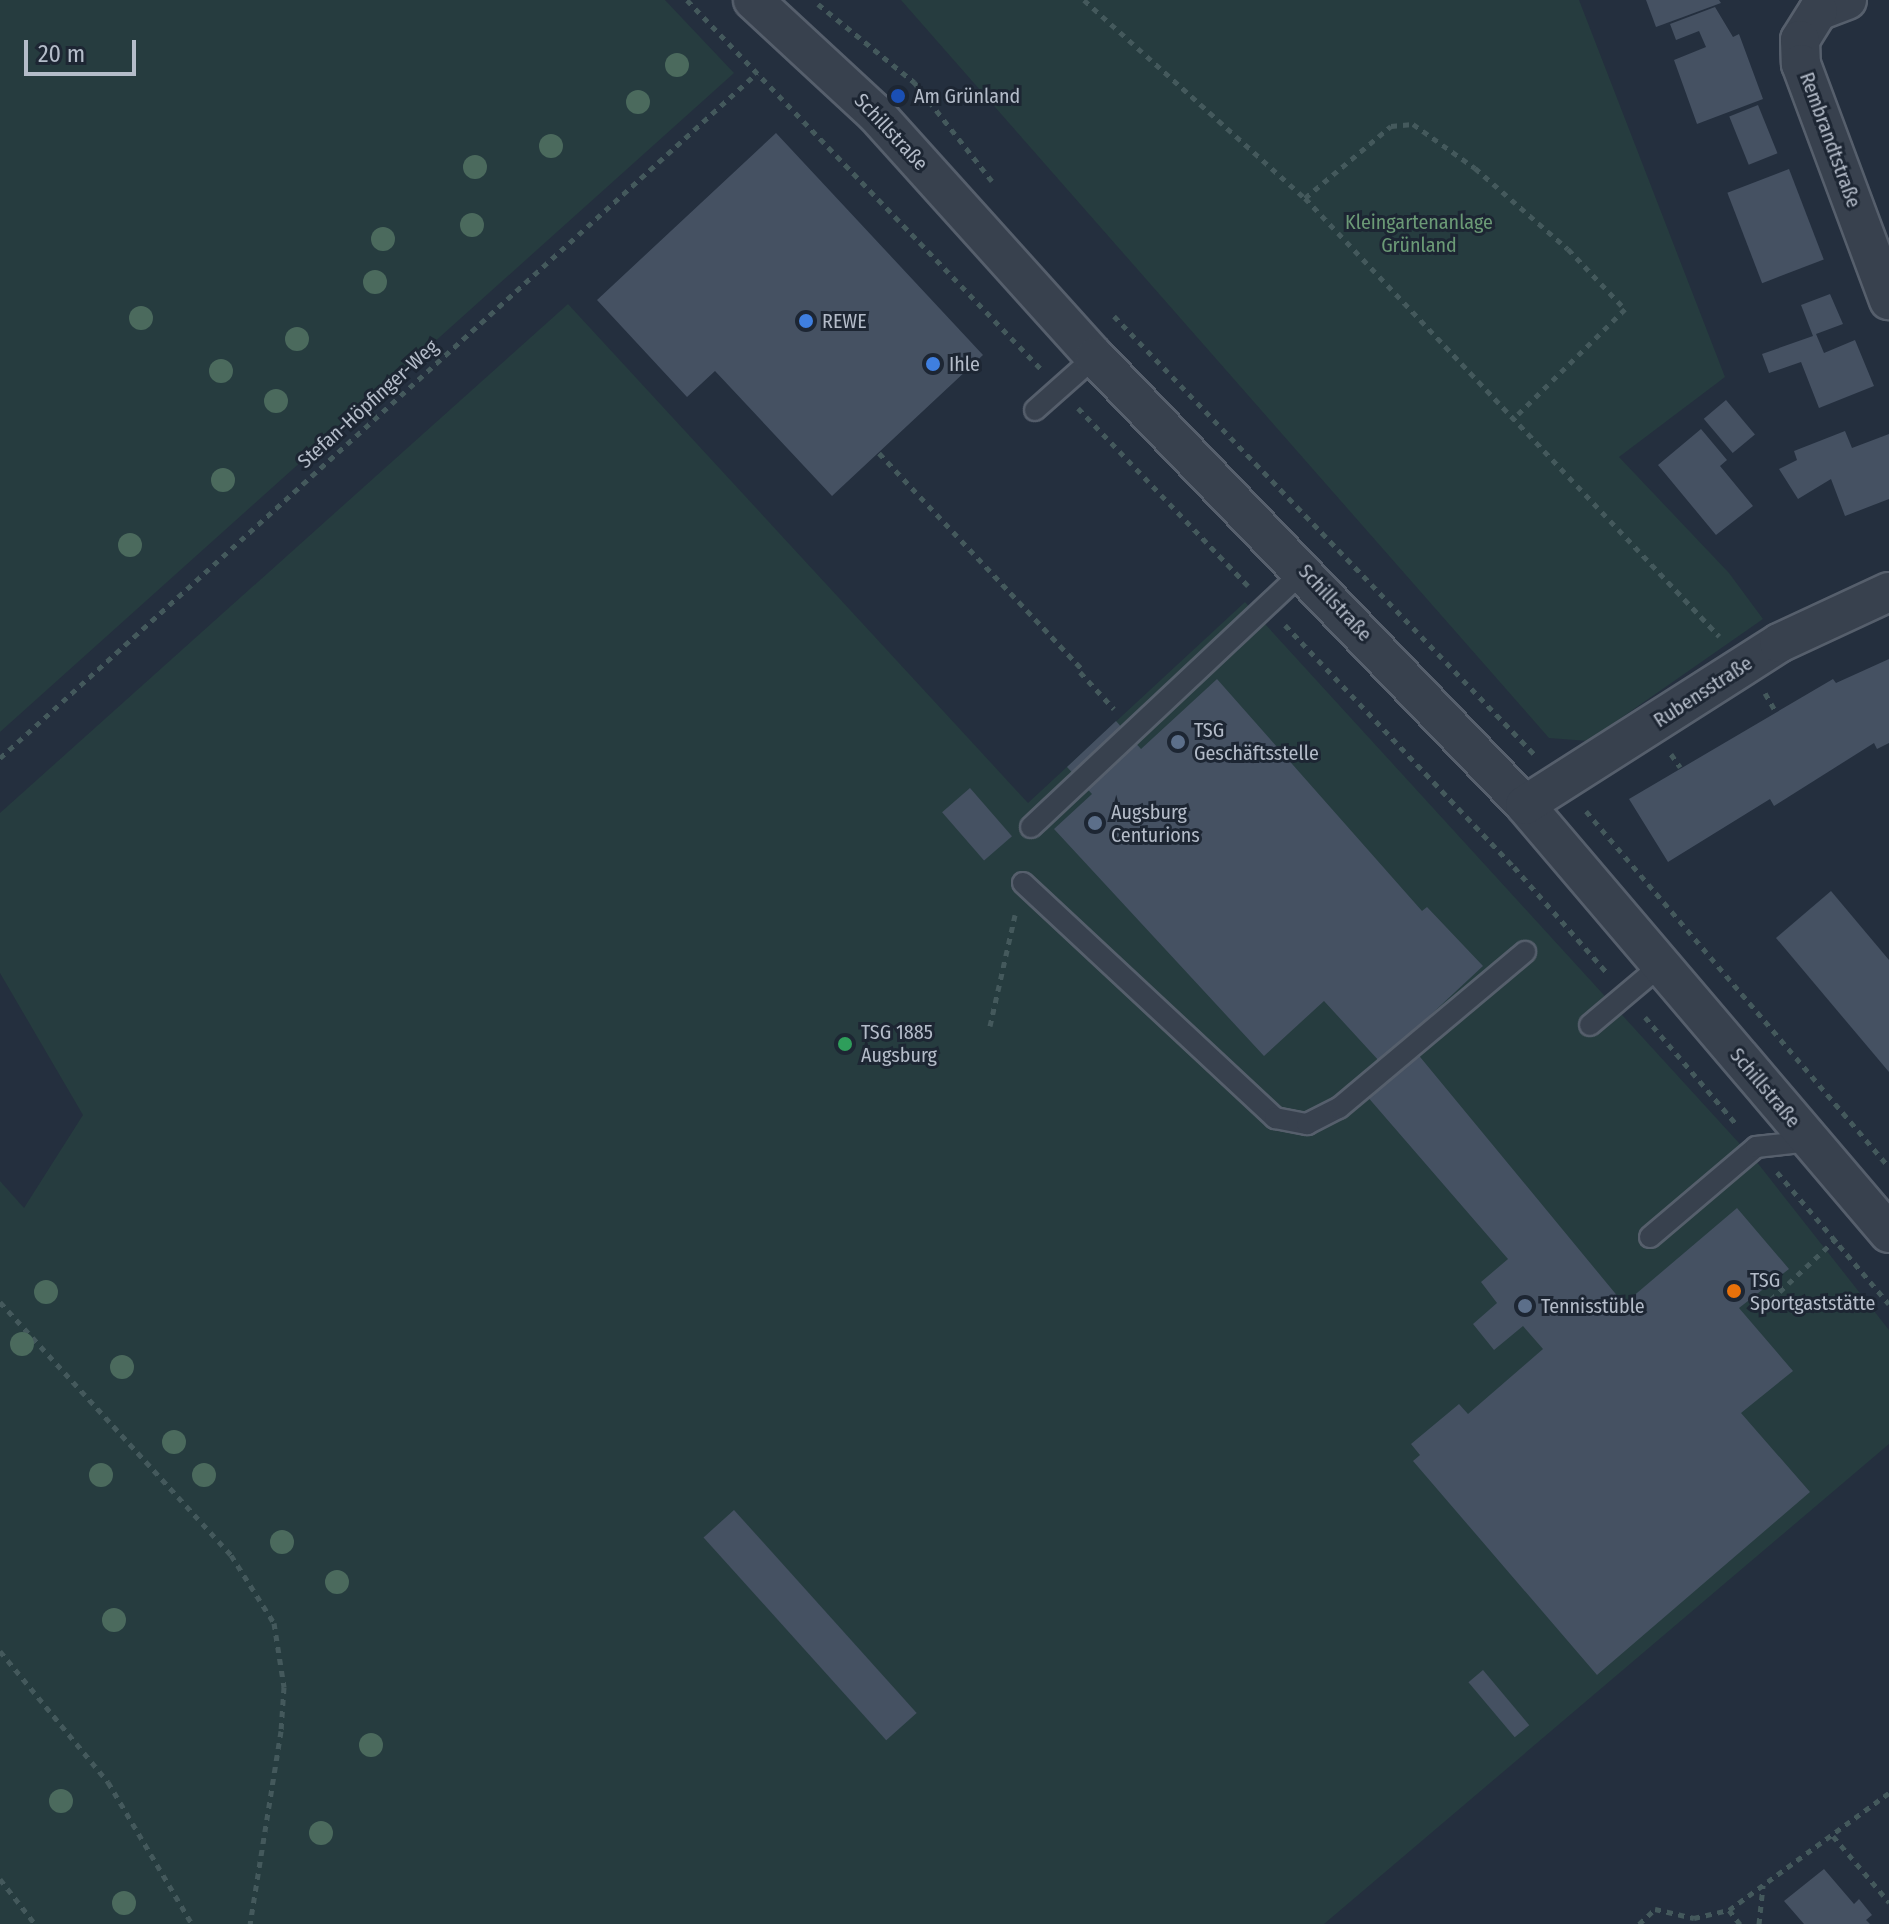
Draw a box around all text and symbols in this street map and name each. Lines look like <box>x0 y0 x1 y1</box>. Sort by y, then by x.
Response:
scale bar <box>28 24 140 74</box>
text: 20 m <box>38 40 85 68</box>
street label: Rembrandtstraße <box>1794 69 1866 211</box>
place label: Am Grünland <box>914 84 1020 108</box>
marker: Am Grünland <box>889 87 907 105</box>
street label: Schillstraße <box>849 89 933 175</box>
park label: Kleingartenanlage Grünland <box>1345 211 1493 258</box>
place label: REWE <box>822 309 867 333</box>
marker: REWE <box>797 312 815 330</box>
street label: Stefan-Höpfinger-Weg <box>293 335 443 473</box>
place label: Ihle <box>949 352 980 376</box>
marker: Ihle <box>924 355 942 373</box>
street label: Schillstraße <box>1293 560 1377 646</box>
street label: Rubensstraße <box>1649 651 1757 733</box>
place label: TSG Geschäftsstelle <box>1194 718 1319 765</box>
marker: TSG Geschäftsstelle <box>1169 733 1187 751</box>
place label: Augsburg Centurions <box>1111 800 1200 847</box>
marker: Augsburg Centurions <box>1086 814 1104 832</box>
place label: TSG 1885 Augsburg <box>861 1020 937 1067</box>
marker: TSG 1885 Augsburg <box>836 1035 854 1053</box>
street label: Schillstraße <box>1725 1043 1805 1133</box>
place label: TSG Sportgaststätte <box>1750 1268 1875 1315</box>
marker: TSG Sportgaststätte <box>1725 1282 1743 1300</box>
place label: Tennisstüble <box>1541 1294 1645 1318</box>
marker: Tennisstüble <box>1516 1297 1534 1315</box>

